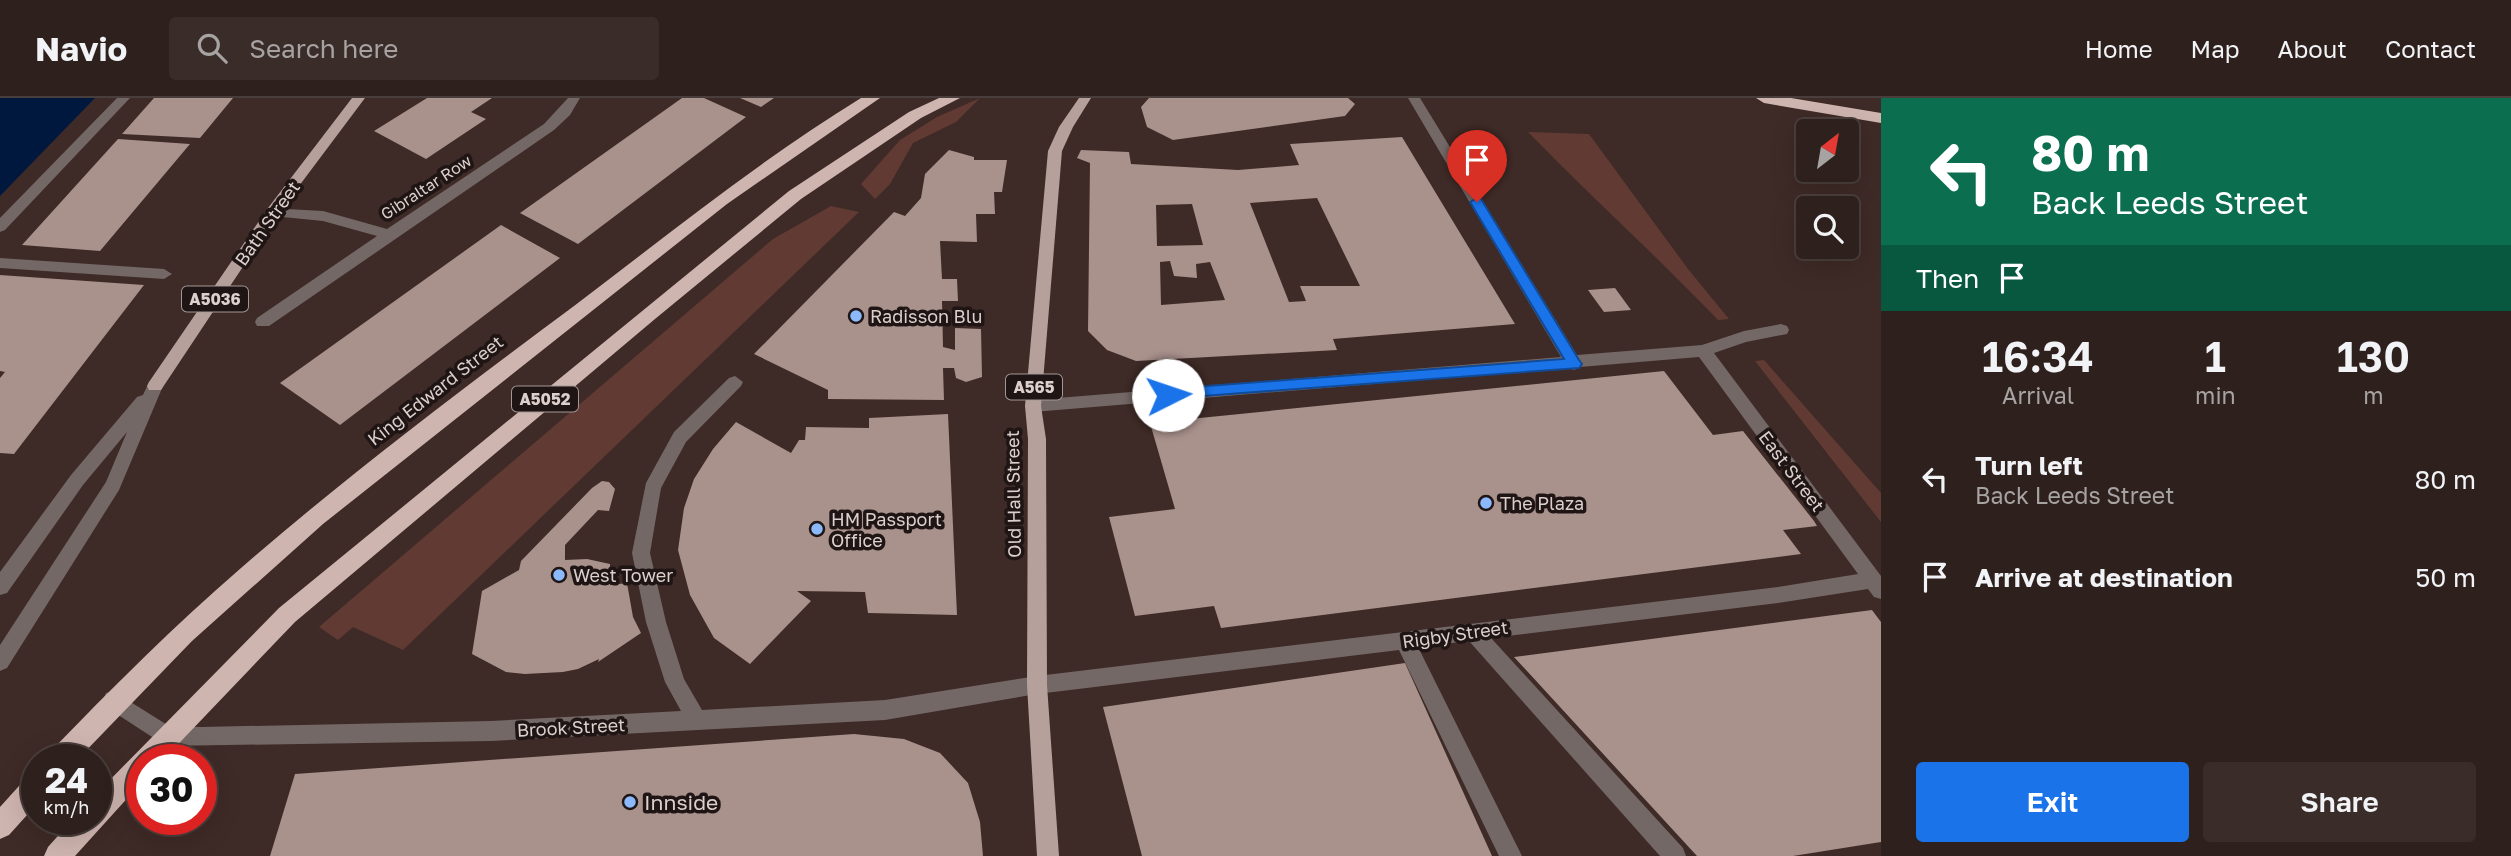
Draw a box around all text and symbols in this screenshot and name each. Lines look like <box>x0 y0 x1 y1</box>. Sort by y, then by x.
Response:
search box <box>169 17 659 80</box>
text: Navio <box>35 29 127 68</box>
icon: search <box>193 29 231 67</box>
text: Search here <box>249 33 398 64</box>
text: Home <box>2085 34 2153 63</box>
text: Map <box>2191 34 2240 63</box>
text: About <box>2278 34 2347 63</box>
text: Contact <box>2385 34 2476 63</box>
north arrow <box>1796 119 1858 182</box>
map controls <box>1796 119 1859 259</box>
text: 80 m <box>2031 123 2149 182</box>
icon: left <box>1916 126 2007 217</box>
pin <box>1447 130 1507 202</box>
icon: arrive <box>1458 141 1496 179</box>
street label: Gibraltar Row <box>377 150 475 224</box>
street label: Bath Street <box>230 177 304 269</box>
text: Back Leeds Street <box>2031 183 2308 221</box>
button: search <box>1796 196 1859 259</box>
icon: arrive <box>1993 259 2031 297</box>
text: Then <box>1916 263 1979 294</box>
road number: A5036 <box>182 286 248 312</box>
place label: Radisson Blu <box>870 305 982 327</box>
marker: Radisson Blu <box>848 308 864 324</box>
street label: King Edward Street <box>363 330 507 450</box>
text: 16:34 <box>1982 331 2094 381</box>
text: 1 <box>2205 331 2226 381</box>
text: 130 <box>2337 331 2410 381</box>
position arrow <box>1131 358 1205 432</box>
road number: A565 <box>1006 374 1062 400</box>
text: Arrival <box>2002 381 2074 409</box>
text: min <box>2195 381 2236 409</box>
text: m <box>2363 381 2384 409</box>
road number: A5052 <box>512 386 578 412</box>
street label: East Street <box>1754 426 1830 516</box>
street label: Old Hall Street <box>1001 430 1025 558</box>
text: Turn left <box>1975 450 2083 481</box>
icon: left <box>1916 460 1954 498</box>
text: 80 m <box>2415 464 2476 495</box>
text: Back Leeds Street <box>1975 481 2174 509</box>
place label: The Plaza <box>1500 492 1584 514</box>
marker: The Plaza <box>1478 495 1494 511</box>
place label: HM Passport Office <box>831 508 942 551</box>
marker: HM Passport Office <box>809 521 825 537</box>
icon: arrive <box>1916 558 1954 596</box>
text: Arrive at destination <box>1975 562 2233 593</box>
text: 50 m <box>2415 562 2476 593</box>
place label: West Tower <box>573 564 673 586</box>
marker: West Tower <box>551 567 567 583</box>
street label: Rigby Street <box>1401 616 1509 652</box>
street label: Brook Street <box>516 713 626 741</box>
speed limit sign: 30 <box>126 744 217 835</box>
text: 24 <box>45 759 88 801</box>
button: Exit <box>1916 762 2189 842</box>
button: Share <box>2203 762 2476 842</box>
place label: Innside <box>644 789 718 815</box>
marker: Innside <box>622 794 638 810</box>
text: km/h <box>44 796 89 818</box>

